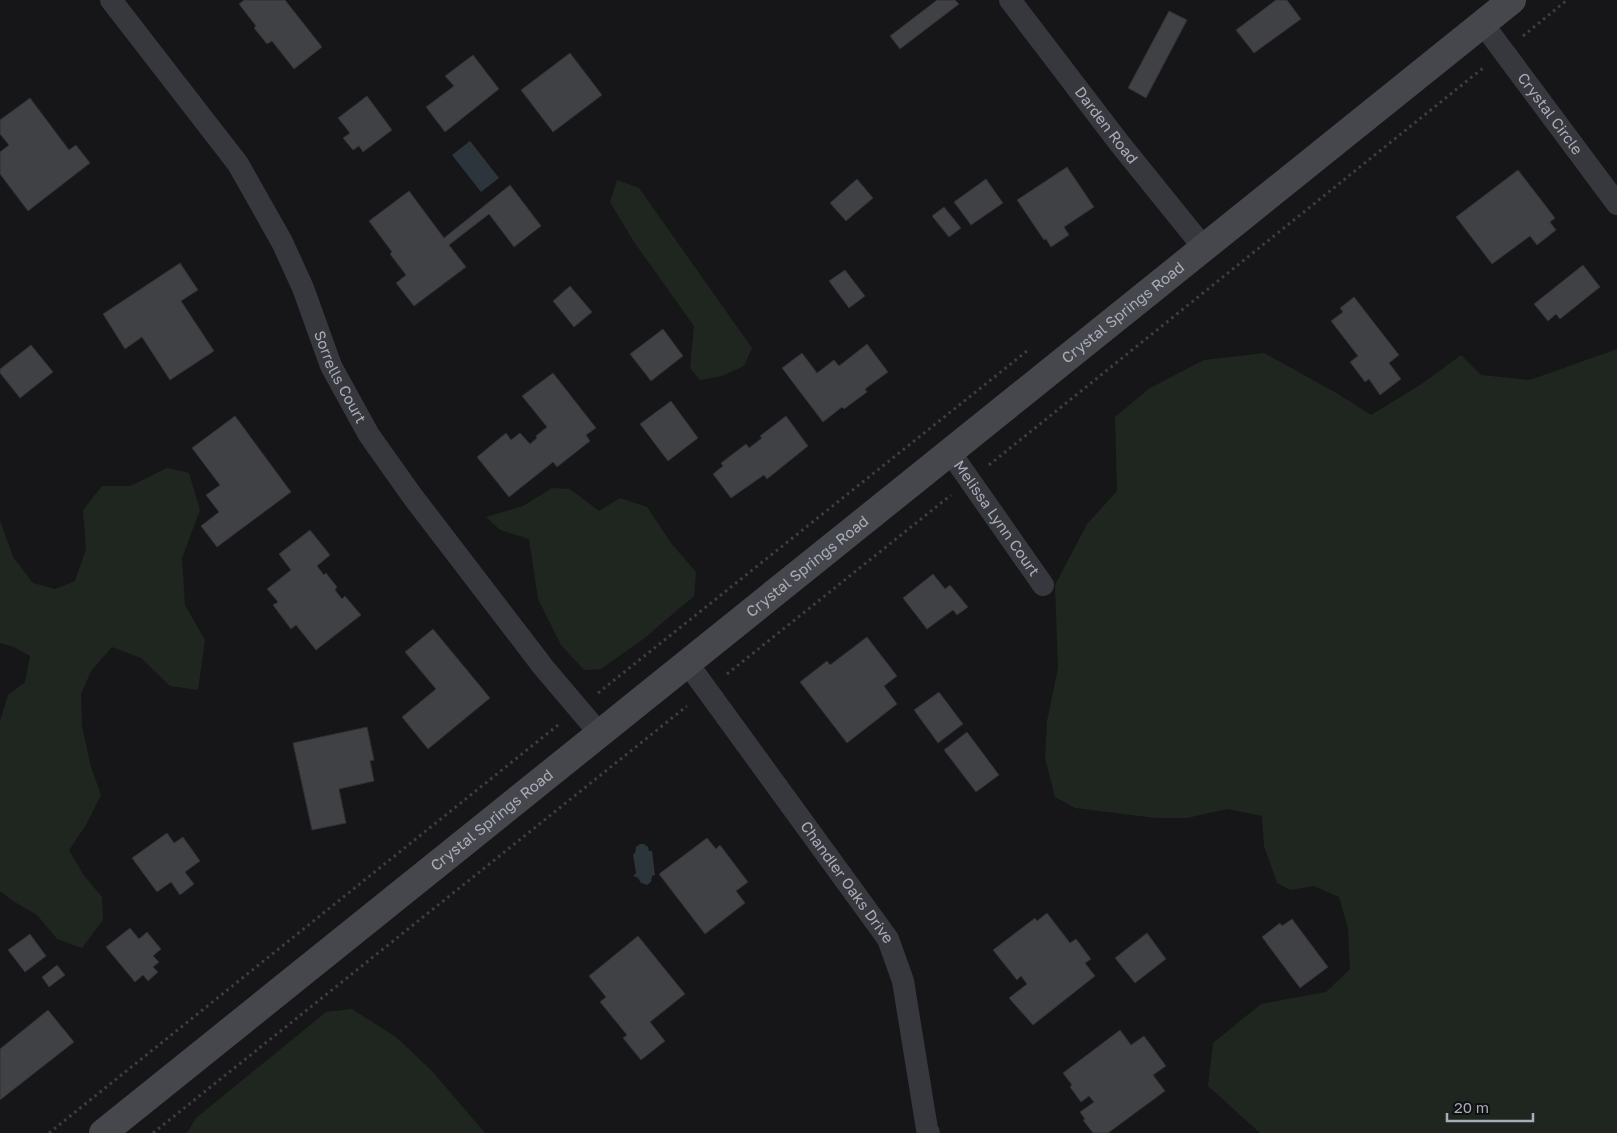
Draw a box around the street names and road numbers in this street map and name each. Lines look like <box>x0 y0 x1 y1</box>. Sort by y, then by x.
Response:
street label: Crystal Circle <box>1514 69 1587 158</box>
street label: Darden Road <box>1071 83 1142 167</box>
street label: Crystal Springs Road <box>1058 257 1187 366</box>
street label: Sorrells Court <box>311 328 371 426</box>
street label: Melissa Lynn Court <box>951 456 1044 579</box>
street label: Crystal Springs Road <box>742 511 872 620</box>
street label: Crystal Springs Road <box>427 765 556 874</box>
street label: Chandler Oaks Drive <box>797 817 898 946</box>

